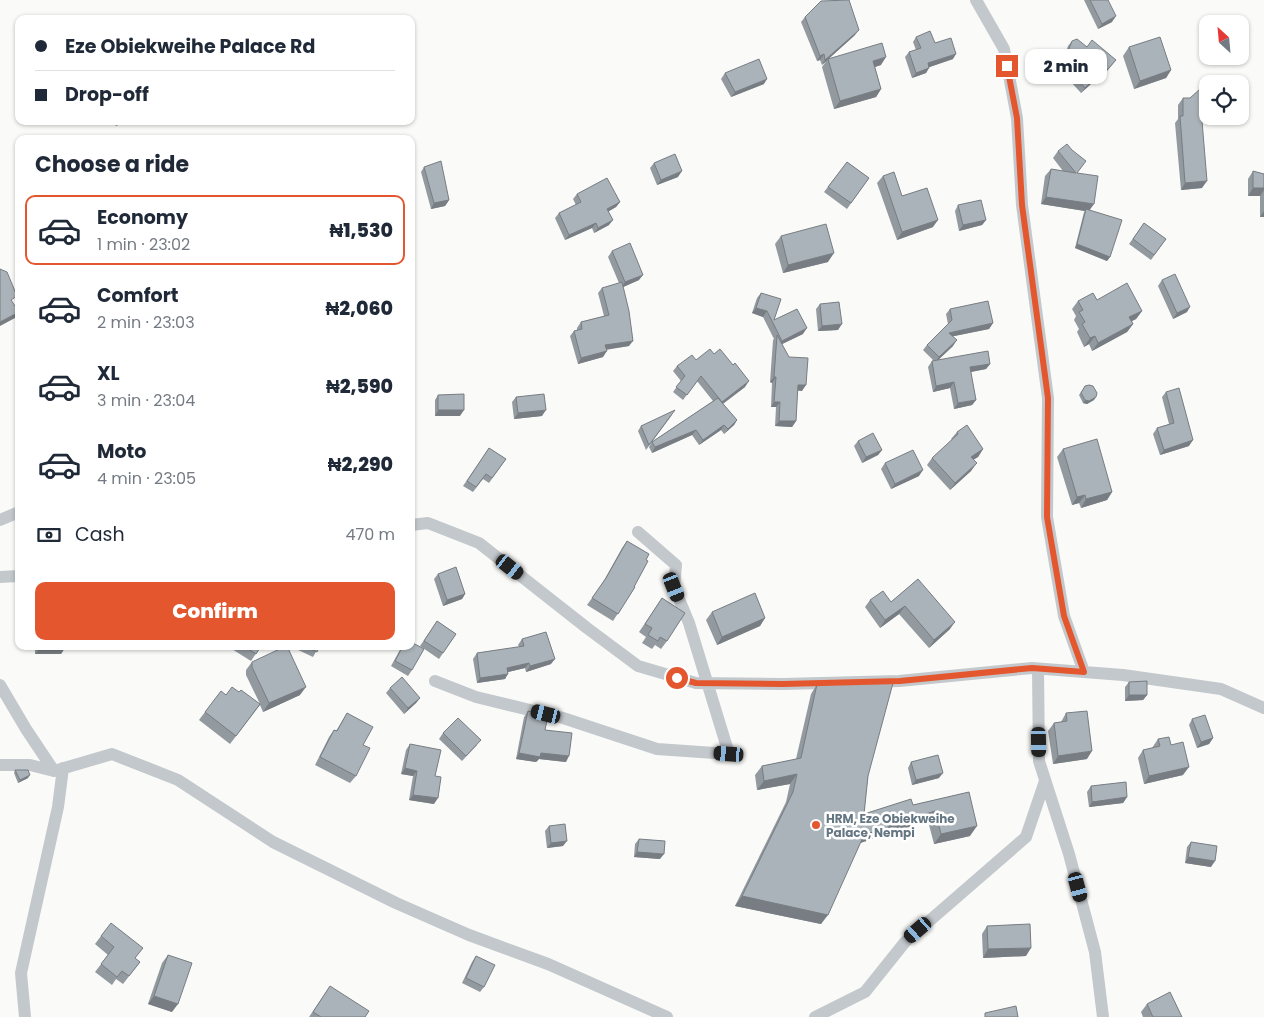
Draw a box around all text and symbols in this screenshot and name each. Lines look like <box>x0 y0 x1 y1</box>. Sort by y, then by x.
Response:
north arrow <box>1199 15 1249 65</box>
map controls <box>1199 15 1249 125</box>
text: Eze Obiekweihe Palace Rd <box>65 33 315 60</box>
callout: 2 min <box>1024 48 1107 84</box>
route end <box>996 55 1018 77</box>
text: 2 min <box>1043 55 1089 78</box>
button: locate <box>1199 75 1249 125</box>
text: Drop-off <box>65 81 149 108</box>
text: Choose a ride <box>35 149 189 180</box>
text: Economy <box>97 204 188 231</box>
icon: car <box>37 208 82 253</box>
text: ₦1,530 <box>329 217 393 244</box>
text: 1 min · 23:02 <box>97 233 190 256</box>
text: Comfort <box>97 282 179 309</box>
icon: car <box>37 286 82 331</box>
text: ₦2,060 <box>325 295 393 322</box>
text: 2 min · 23:03 <box>97 311 195 334</box>
text: XL <box>97 360 120 387</box>
icon: car <box>37 364 82 409</box>
text: ₦2,590 <box>326 373 393 400</box>
text: 3 min · 23:04 <box>97 389 195 412</box>
text: Moto <box>97 438 146 465</box>
icon: car <box>37 442 82 487</box>
text: ₦2,290 <box>328 451 393 478</box>
text: 4 min · 23:05 <box>97 467 196 490</box>
icon: cash <box>35 521 63 549</box>
text: Cash <box>75 521 125 548</box>
text: 470 m <box>345 523 395 546</box>
car <box>493 552 526 582</box>
car <box>661 570 686 604</box>
button: Confirm <box>35 582 395 640</box>
route start <box>666 667 688 689</box>
car <box>529 703 562 725</box>
car <box>1031 727 1046 757</box>
car <box>713 745 744 763</box>
place label: HRM, Eze Obiekweihe Palace, Nempi <box>826 810 955 841</box>
marker: HRM, Eze Obiekweihe Palace, Nempi <box>810 819 822 831</box>
car <box>1066 871 1089 903</box>
car <box>901 914 934 946</box>

